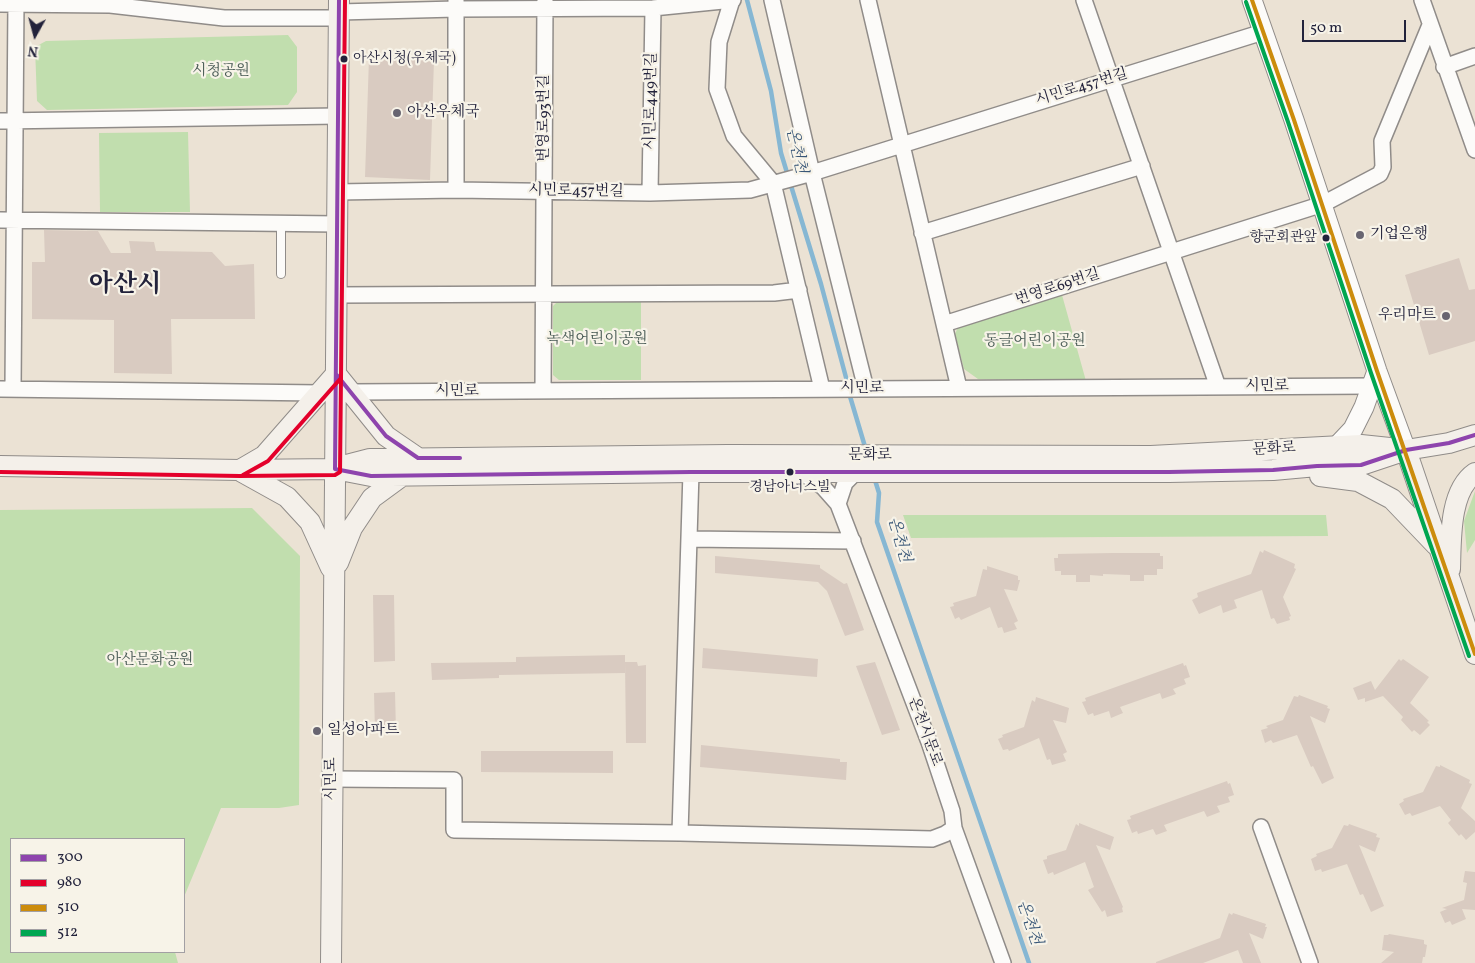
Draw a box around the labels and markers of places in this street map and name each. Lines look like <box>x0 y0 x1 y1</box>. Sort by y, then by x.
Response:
place label: 아산시청(우체국) <box>353 51 456 67</box>
marker: 아산시청(우체국) <box>339 54 349 64</box>
place label: 아산우체국 <box>407 104 479 122</box>
marker: 아산우체국 <box>391 107 403 119</box>
place label: 기업은행 <box>1370 226 1428 244</box>
marker: 기업은행 <box>1354 229 1366 241</box>
place label: 향군회관앞 <box>1249 230 1317 246</box>
marker: 향군회관앞 <box>1321 233 1331 243</box>
place label: 우리마트 <box>1378 307 1436 325</box>
marker: 우리마트 <box>1440 310 1452 322</box>
marker: 경남아너스빌 <box>785 467 795 477</box>
place label: 경남아너스빌 <box>749 480 831 496</box>
place label: 일성아파트 <box>327 722 399 740</box>
marker: 일성아파트 <box>311 725 323 737</box>

